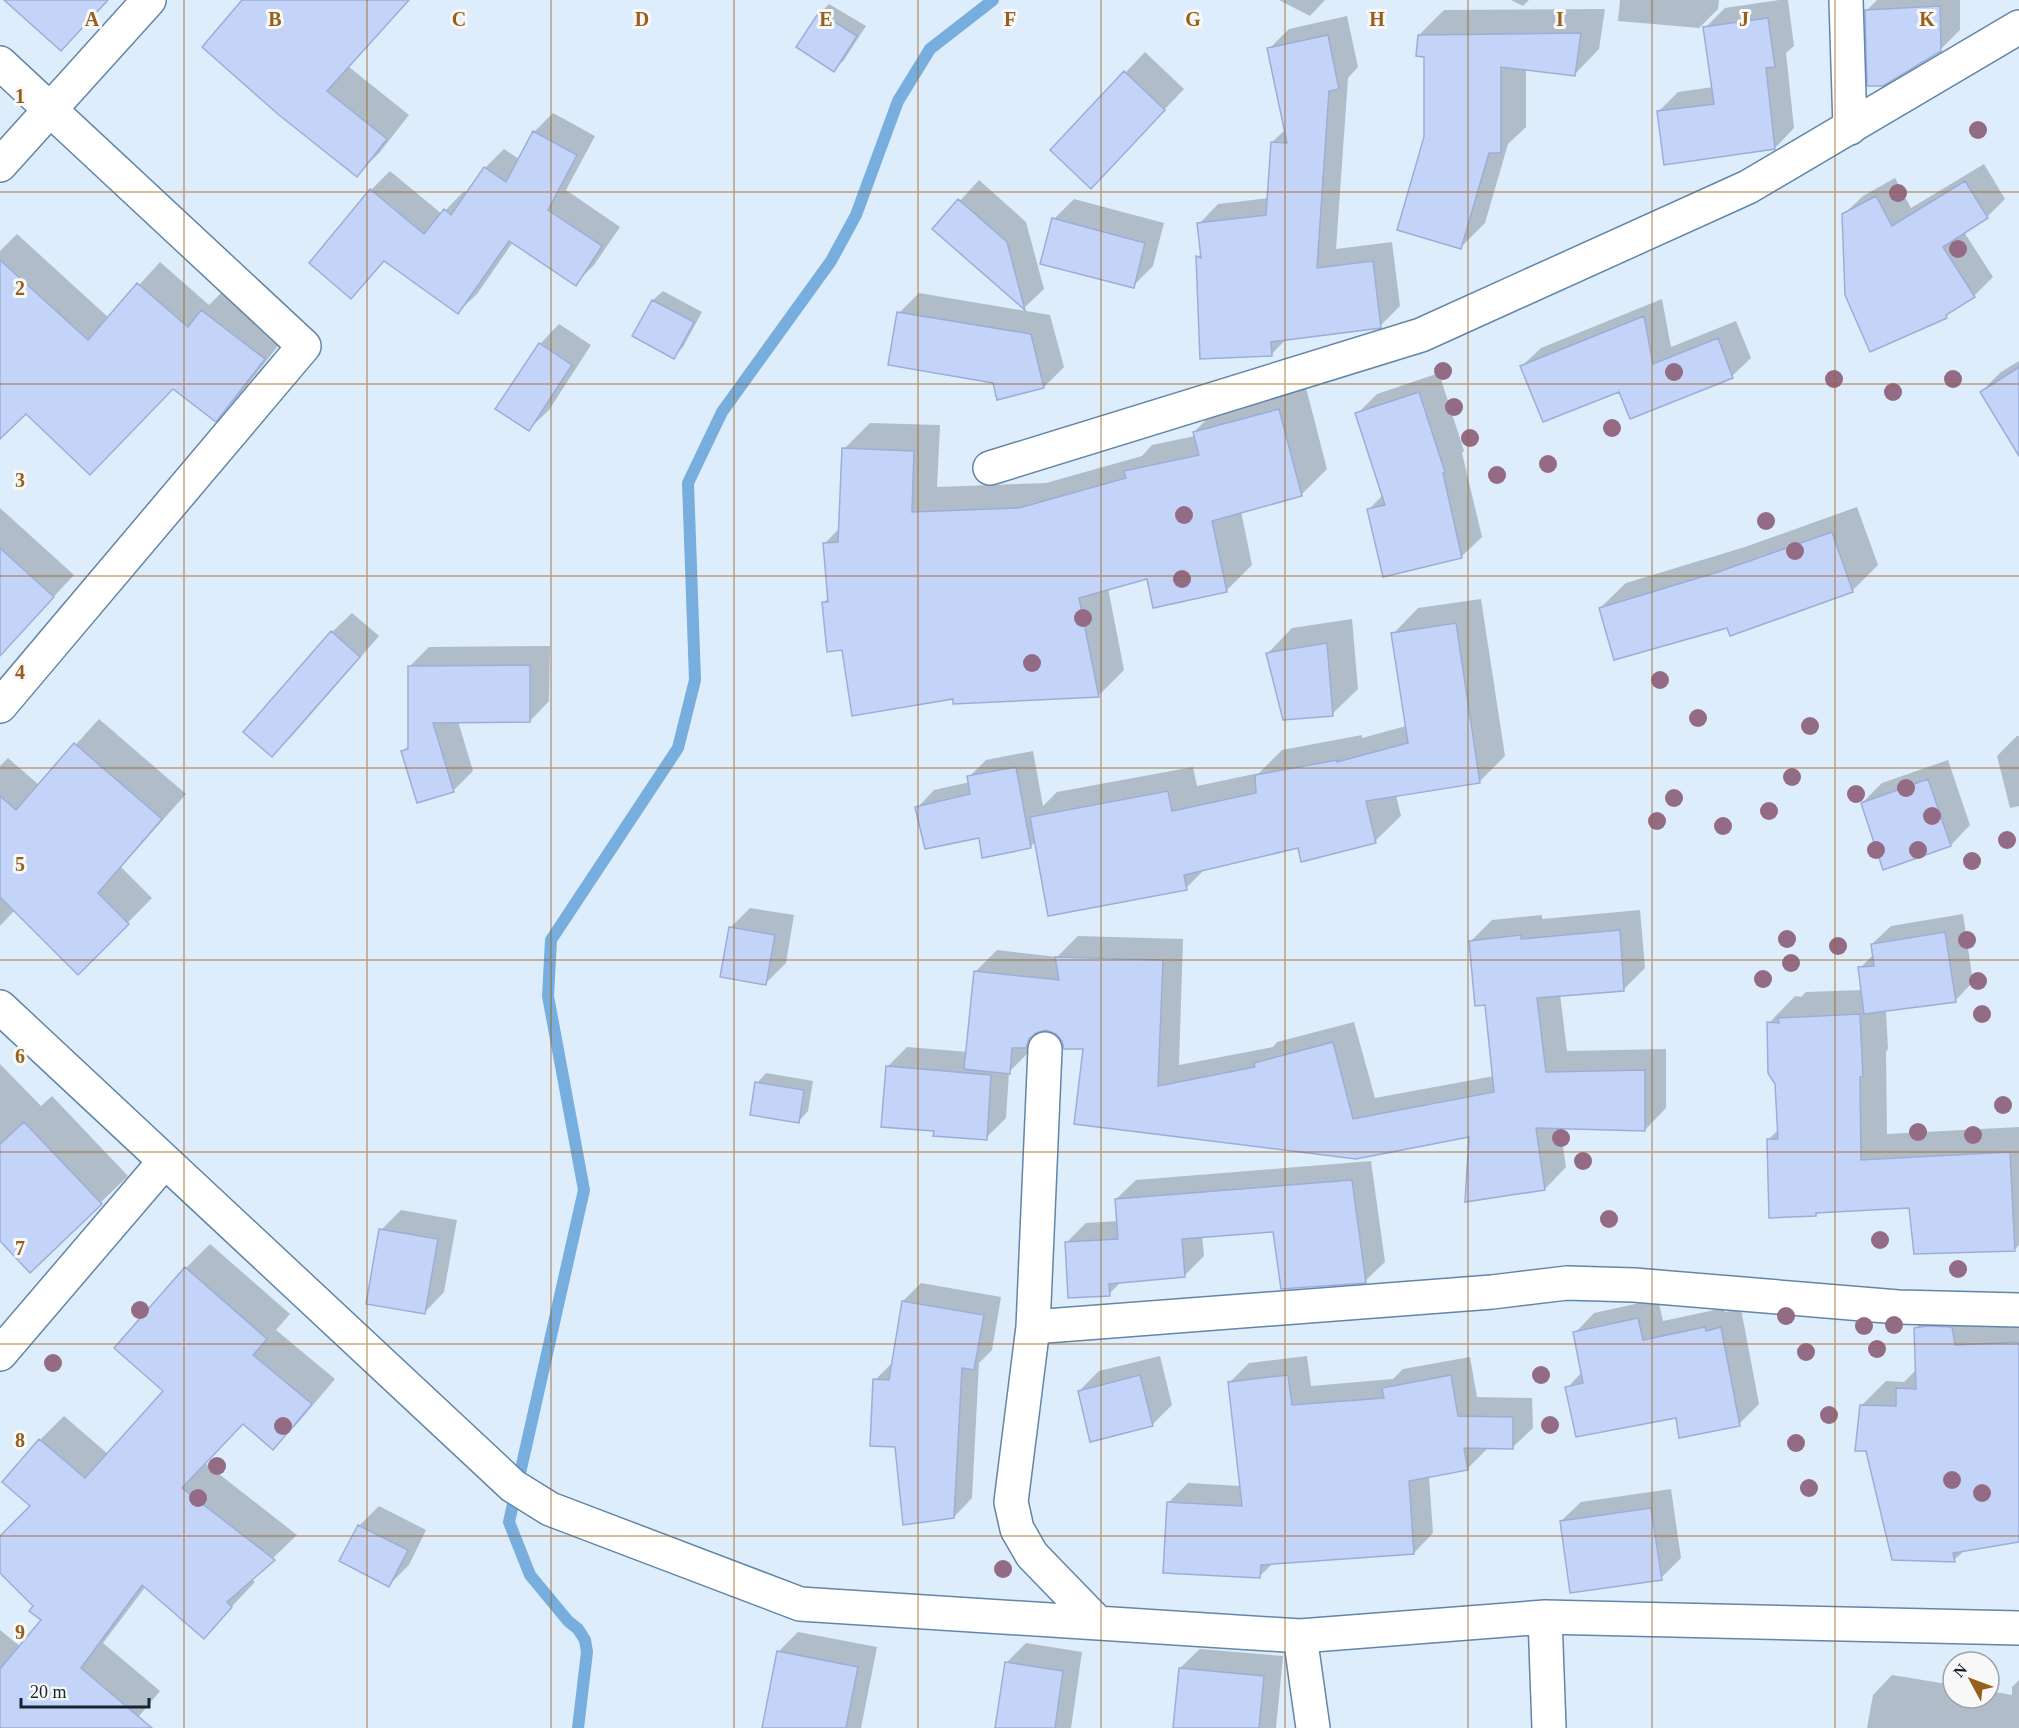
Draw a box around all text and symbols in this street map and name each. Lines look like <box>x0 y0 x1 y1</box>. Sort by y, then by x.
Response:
text: A <box>85 8 100 30</box>
text: B <box>268 8 282 30</box>
text: C <box>452 8 466 30</box>
text: D <box>635 8 649 30</box>
text: E <box>819 8 833 30</box>
text: F <box>1004 8 1016 30</box>
text: G <box>1185 8 1201 30</box>
text: H <box>1369 8 1385 30</box>
text: I <box>1556 8 1564 30</box>
text: J <box>1739 8 1749 30</box>
text: K <box>1919 8 1935 30</box>
text: 1 <box>15 85 25 107</box>
text: 2 <box>15 277 25 299</box>
text: 3 <box>15 469 25 491</box>
text: 4 <box>15 661 25 683</box>
text: 5 <box>15 853 25 875</box>
text: 6 <box>15 1045 25 1067</box>
text: 7 <box>15 1237 25 1259</box>
text: 8 <box>15 1429 25 1451</box>
text: 9 <box>15 1621 25 1643</box>
north arrow <box>1941 1650 2001 1710</box>
text: N <box>1950 1660 1971 1680</box>
scale bar <box>21 1671 148 1709</box>
text: 20 m <box>30 1682 67 1702</box>

